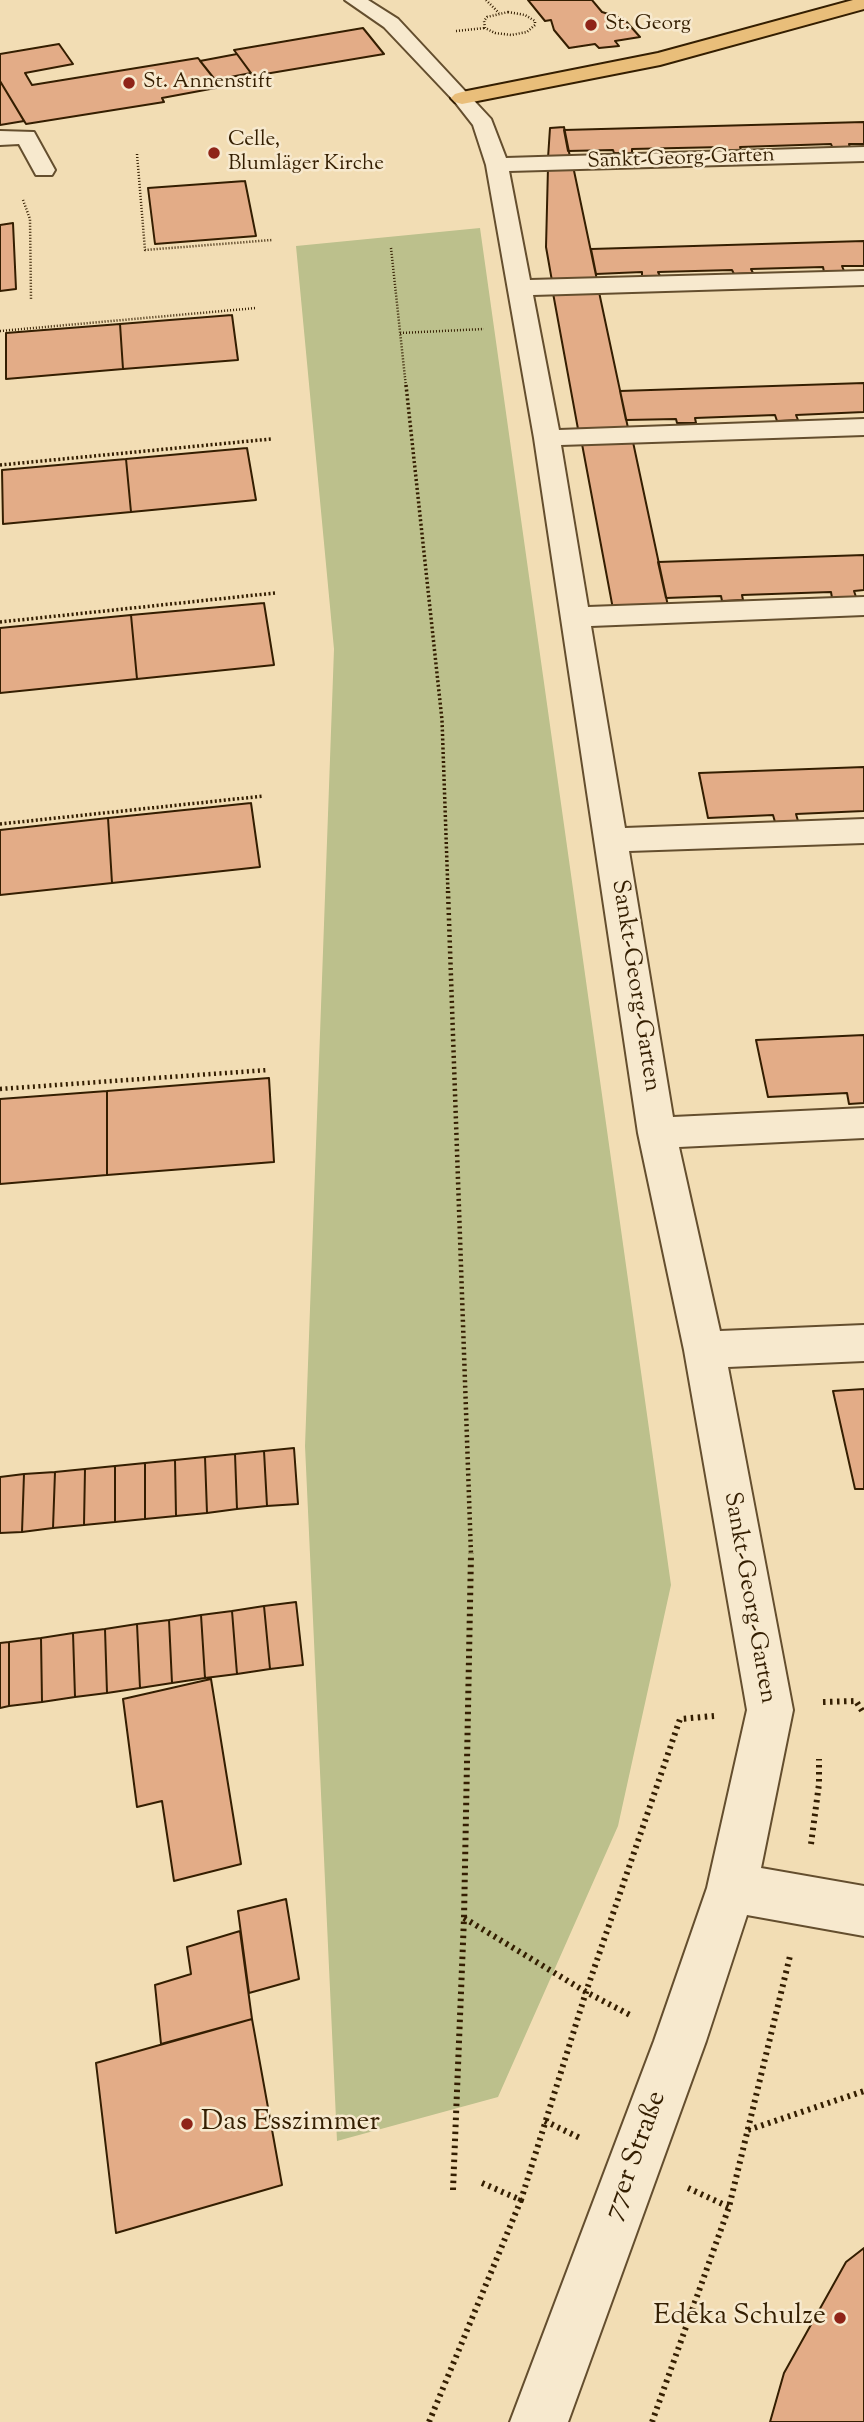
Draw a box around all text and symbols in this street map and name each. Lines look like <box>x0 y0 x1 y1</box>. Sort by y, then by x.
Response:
place label: St. Georg <box>605 12 691 38</box>
marker: St. Georg <box>583 17 599 33</box>
place label: St. Annenstift <box>143 70 272 96</box>
marker: St. Annenstift <box>121 75 137 91</box>
place label: Celle, Blumläger Kirche <box>228 128 384 178</box>
street label: Sankt-Georg-Garten <box>587 144 775 176</box>
marker: Celle, Blumläger Kirche <box>206 145 222 161</box>
street label: Sankt-Georg-Garten <box>603 878 665 1094</box>
street label: Sankt-Georg-Garten <box>715 1490 781 1706</box>
street label: 77er Straße <box>598 2087 676 2225</box>
place label: Das Esszimmer <box>201 2107 380 2141</box>
marker: Das Esszimmer <box>179 2116 195 2132</box>
place label: Edeka Schulze <box>654 2301 826 2335</box>
marker: Edeka Schulze <box>832 2310 848 2326</box>

